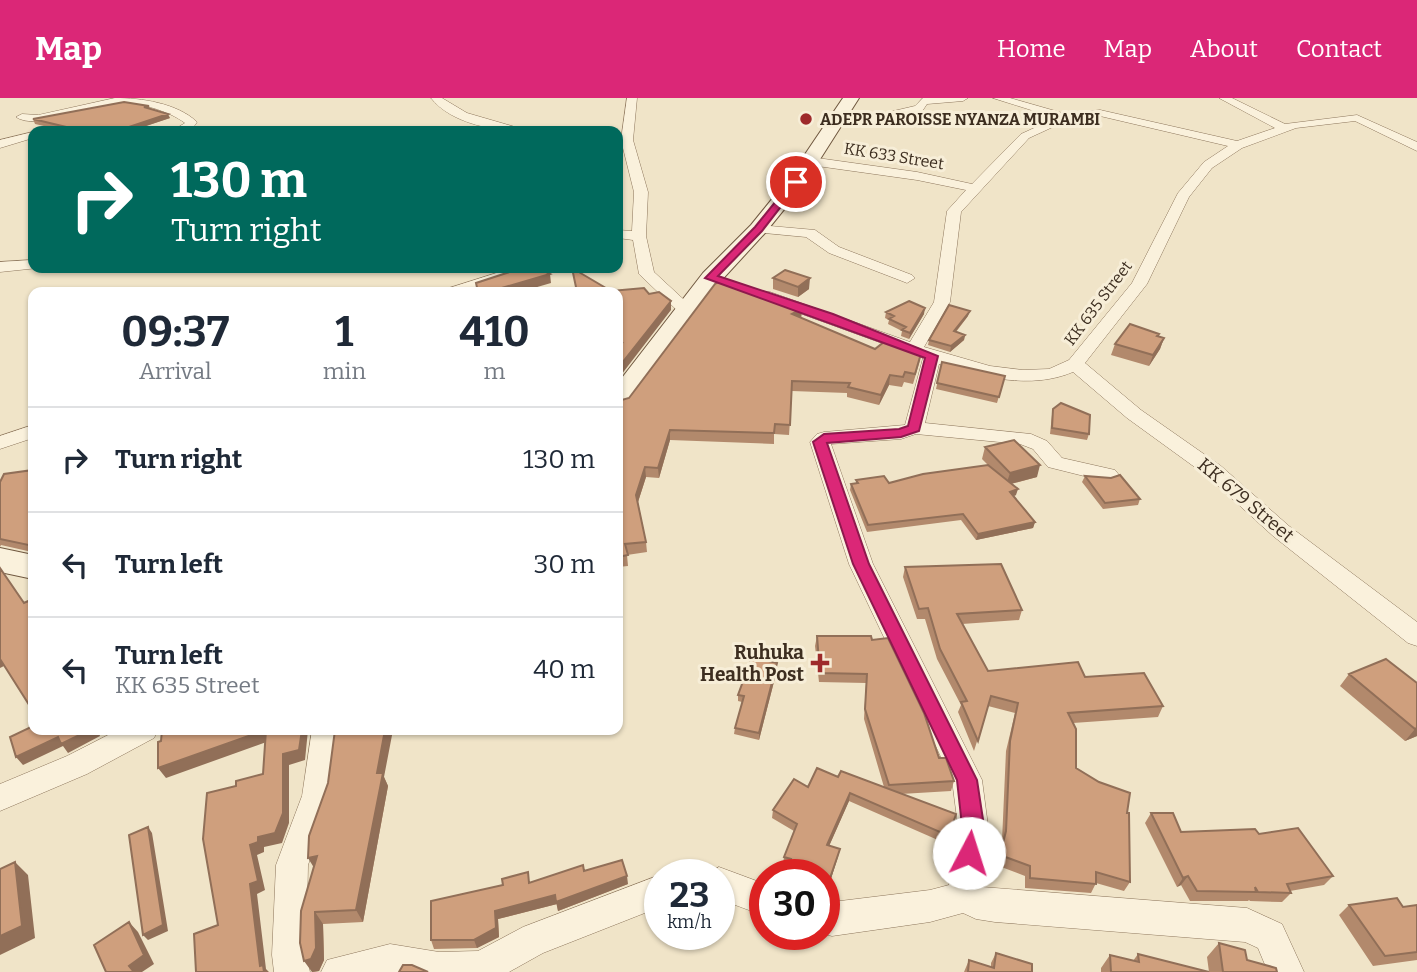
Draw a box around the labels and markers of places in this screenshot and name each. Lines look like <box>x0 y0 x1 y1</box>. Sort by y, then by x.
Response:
place label: ADEPR PAROISSE NYANZA MURAMBI <box>820 110 1100 129</box>
marker: ADEPR PAROISSE NYANZA MURAMBI <box>798 111 814 127</box>
pin <box>766 152 826 212</box>
place label: Ruhuka Health Post <box>700 641 804 686</box>
marker: Ruhuka Health Post <box>810 653 830 673</box>

